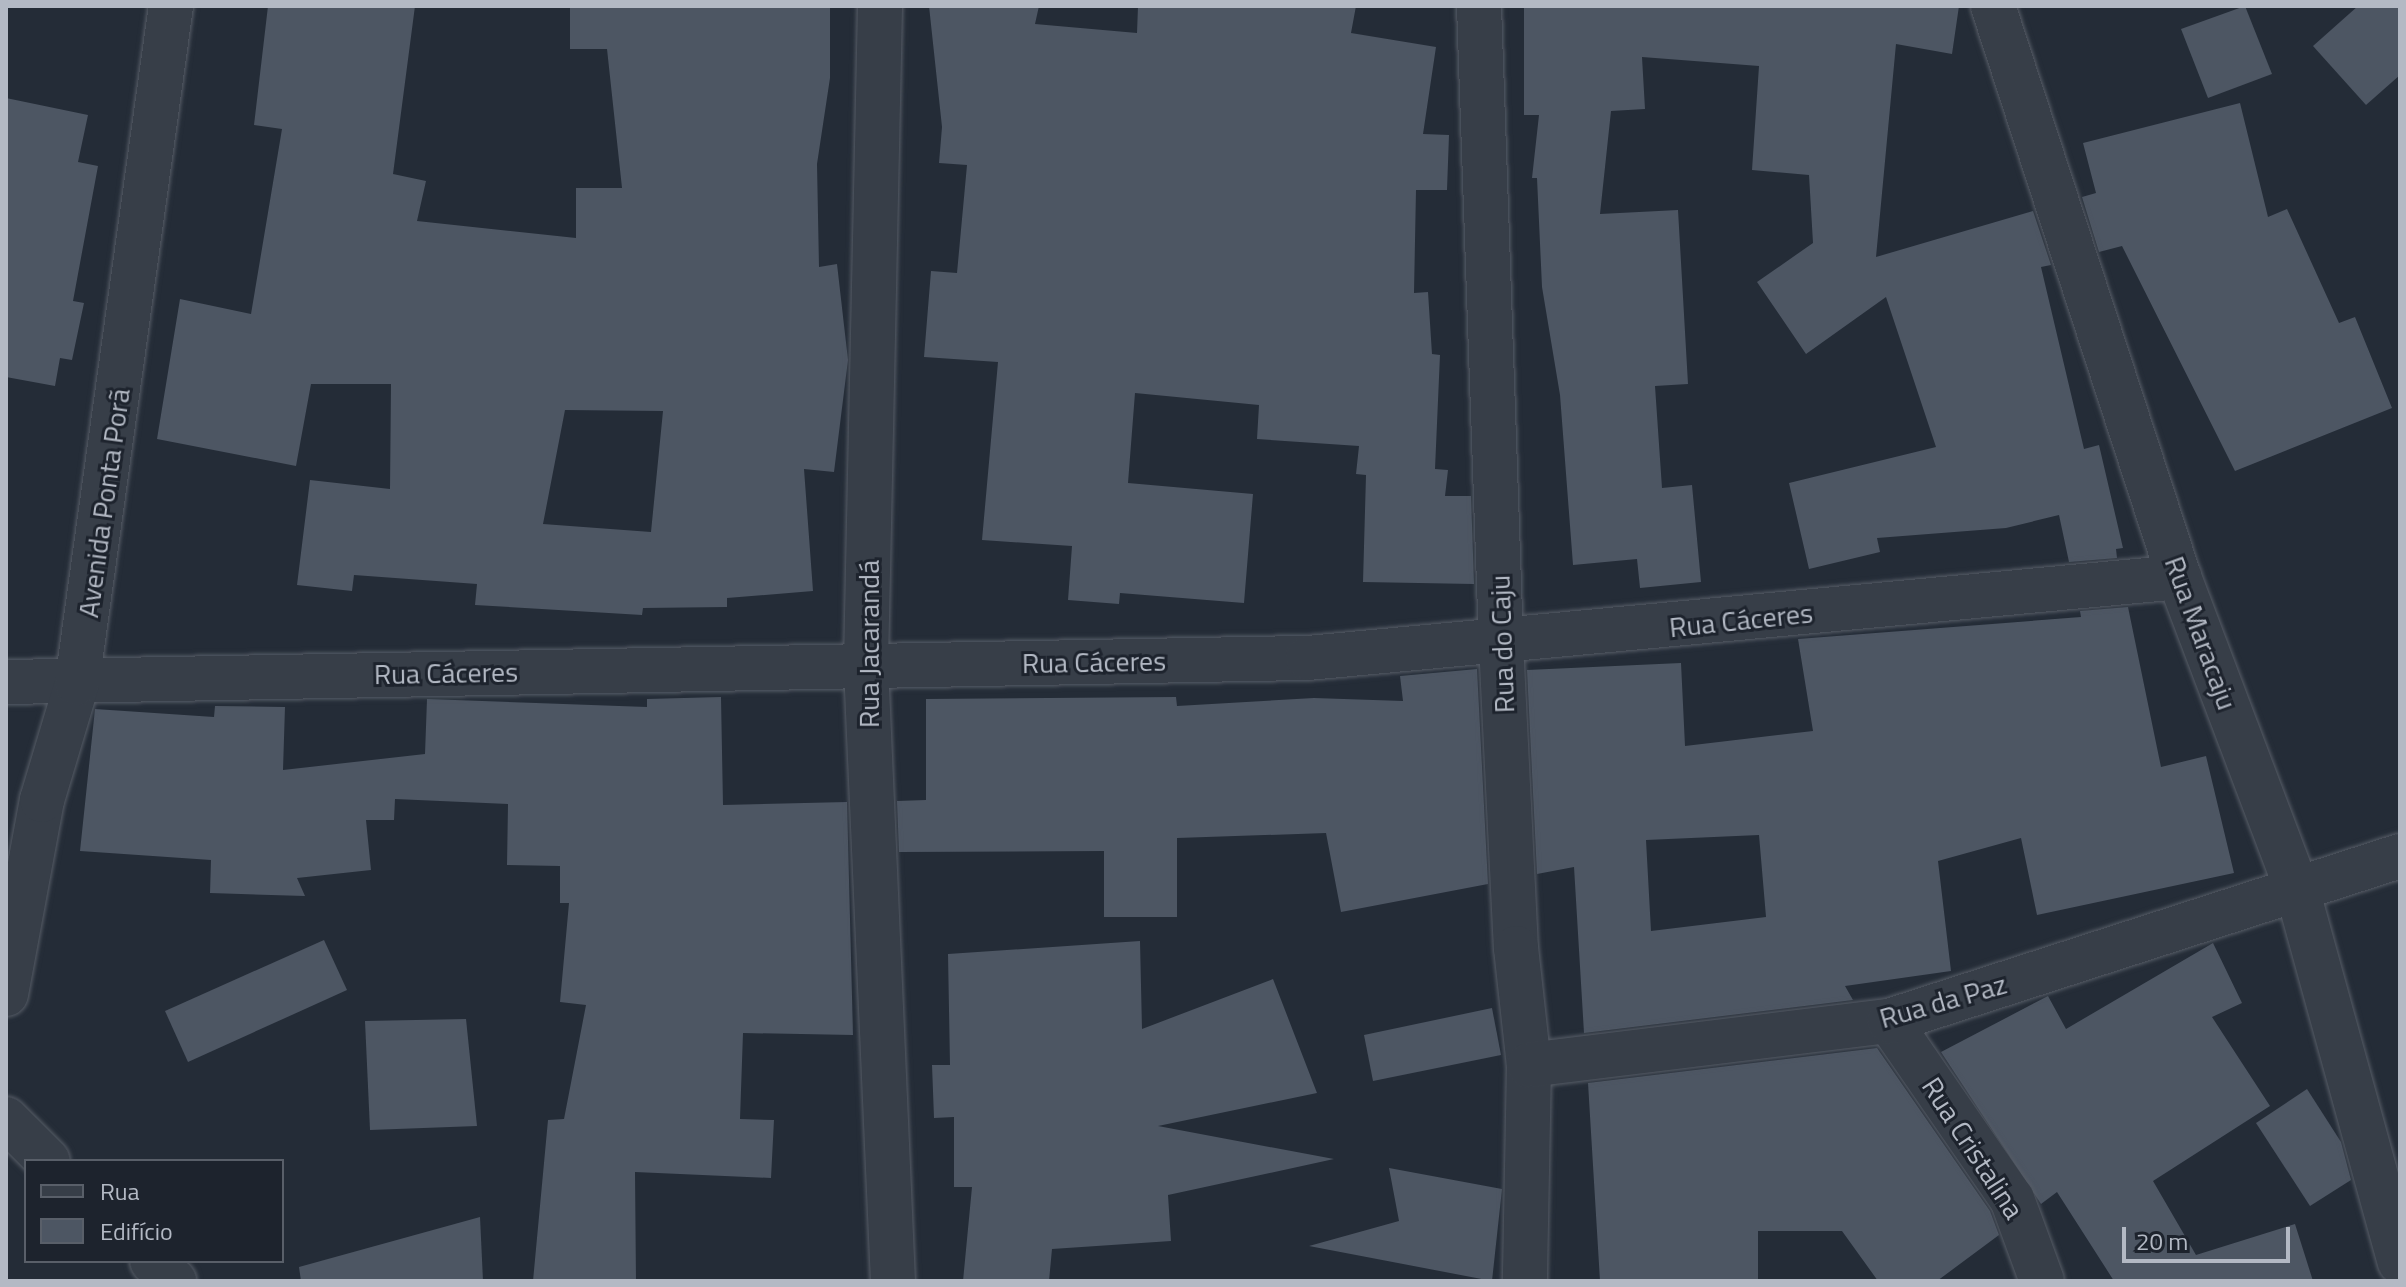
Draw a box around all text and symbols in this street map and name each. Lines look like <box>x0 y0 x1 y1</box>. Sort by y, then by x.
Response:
street label: Avenida Ponta Porã <box>71 386 137 620</box>
street label: Rua Maracaju <box>2158 552 2244 714</box>
street label: Rua Jacarandá <box>852 560 886 728</box>
street label: Rua do Caju <box>1483 574 1521 714</box>
street label: Rua Cáceres <box>1668 596 1814 644</box>
street label: Rua Cáceres <box>1022 644 1166 680</box>
street label: Rua Cáceres <box>374 655 518 691</box>
street label: Rua da Paz <box>1876 967 2010 1035</box>
street label: Rua Cristalina <box>1915 1071 2031 1225</box>
legend <box>24 1159 284 1263</box>
text: Rua <box>100 1173 139 1209</box>
scale bar <box>2126 1211 2294 1261</box>
text: Edifício <box>100 1213 173 1249</box>
text: 20 m <box>2136 1223 2188 1259</box>

